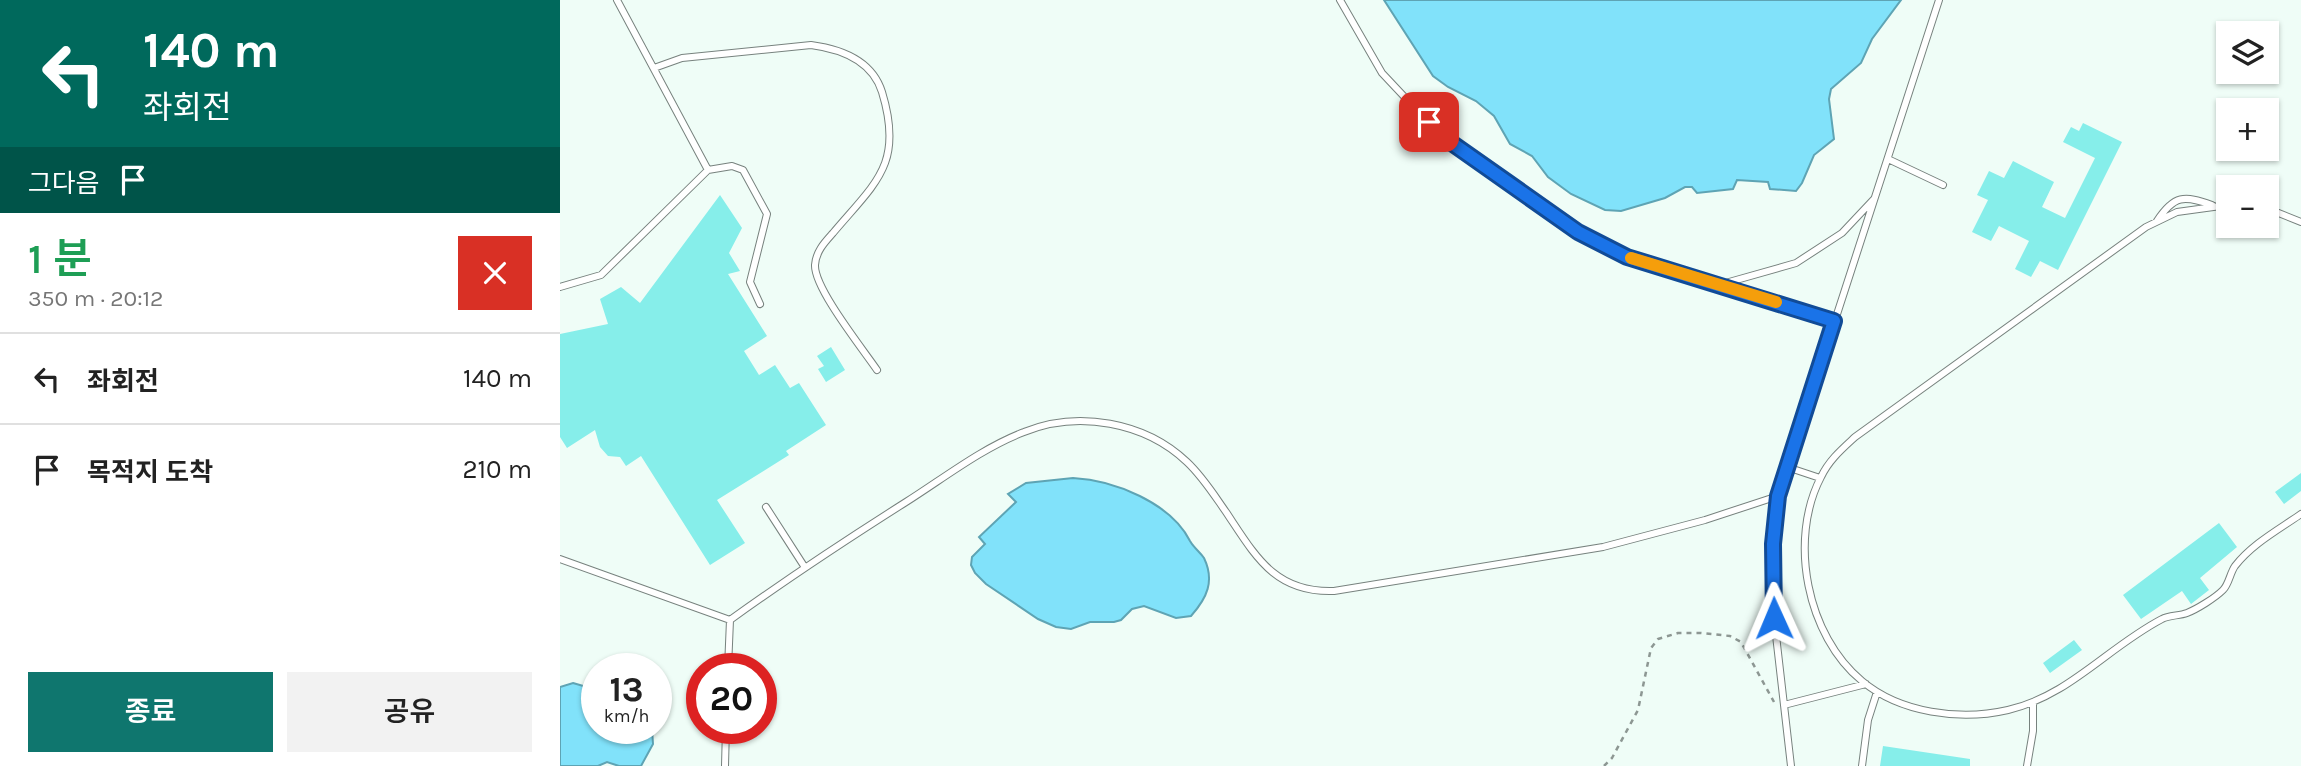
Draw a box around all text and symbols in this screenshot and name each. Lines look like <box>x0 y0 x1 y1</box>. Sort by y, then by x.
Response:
map controls <box>2216 21 2279 238</box>
button: layers <box>2216 21 2279 84</box>
text: 140 m <box>143 22 280 79</box>
icon: left <box>28 28 119 119</box>
text: 좌회전 <box>143 89 231 126</box>
pin <box>1399 92 1459 152</box>
button: + <box>2216 98 2279 161</box>
icon: arrive <box>1410 103 1448 141</box>
icon: arrive <box>114 161 152 199</box>
text: 그다음 <box>28 168 100 199</box>
button: − <box>2216 175 2279 238</box>
text: 1 분 <box>28 234 92 284</box>
button: close <box>458 236 532 310</box>
text: 350 m · 20:12 <box>28 285 163 312</box>
icon: left <box>28 360 66 398</box>
text: 140 m <box>463 363 532 394</box>
text: 좌회전 <box>87 366 159 397</box>
icon: arrive <box>28 451 66 489</box>
text: 210 m <box>462 454 532 485</box>
text: 목적지 도착 <box>87 457 213 488</box>
position arrow <box>1737 581 1811 655</box>
speed limit sign: 20 <box>686 653 777 744</box>
text: 13 <box>609 669 644 710</box>
button: 종료 <box>28 672 273 752</box>
button: 공유 <box>287 672 532 752</box>
text: km/h <box>604 705 649 727</box>

